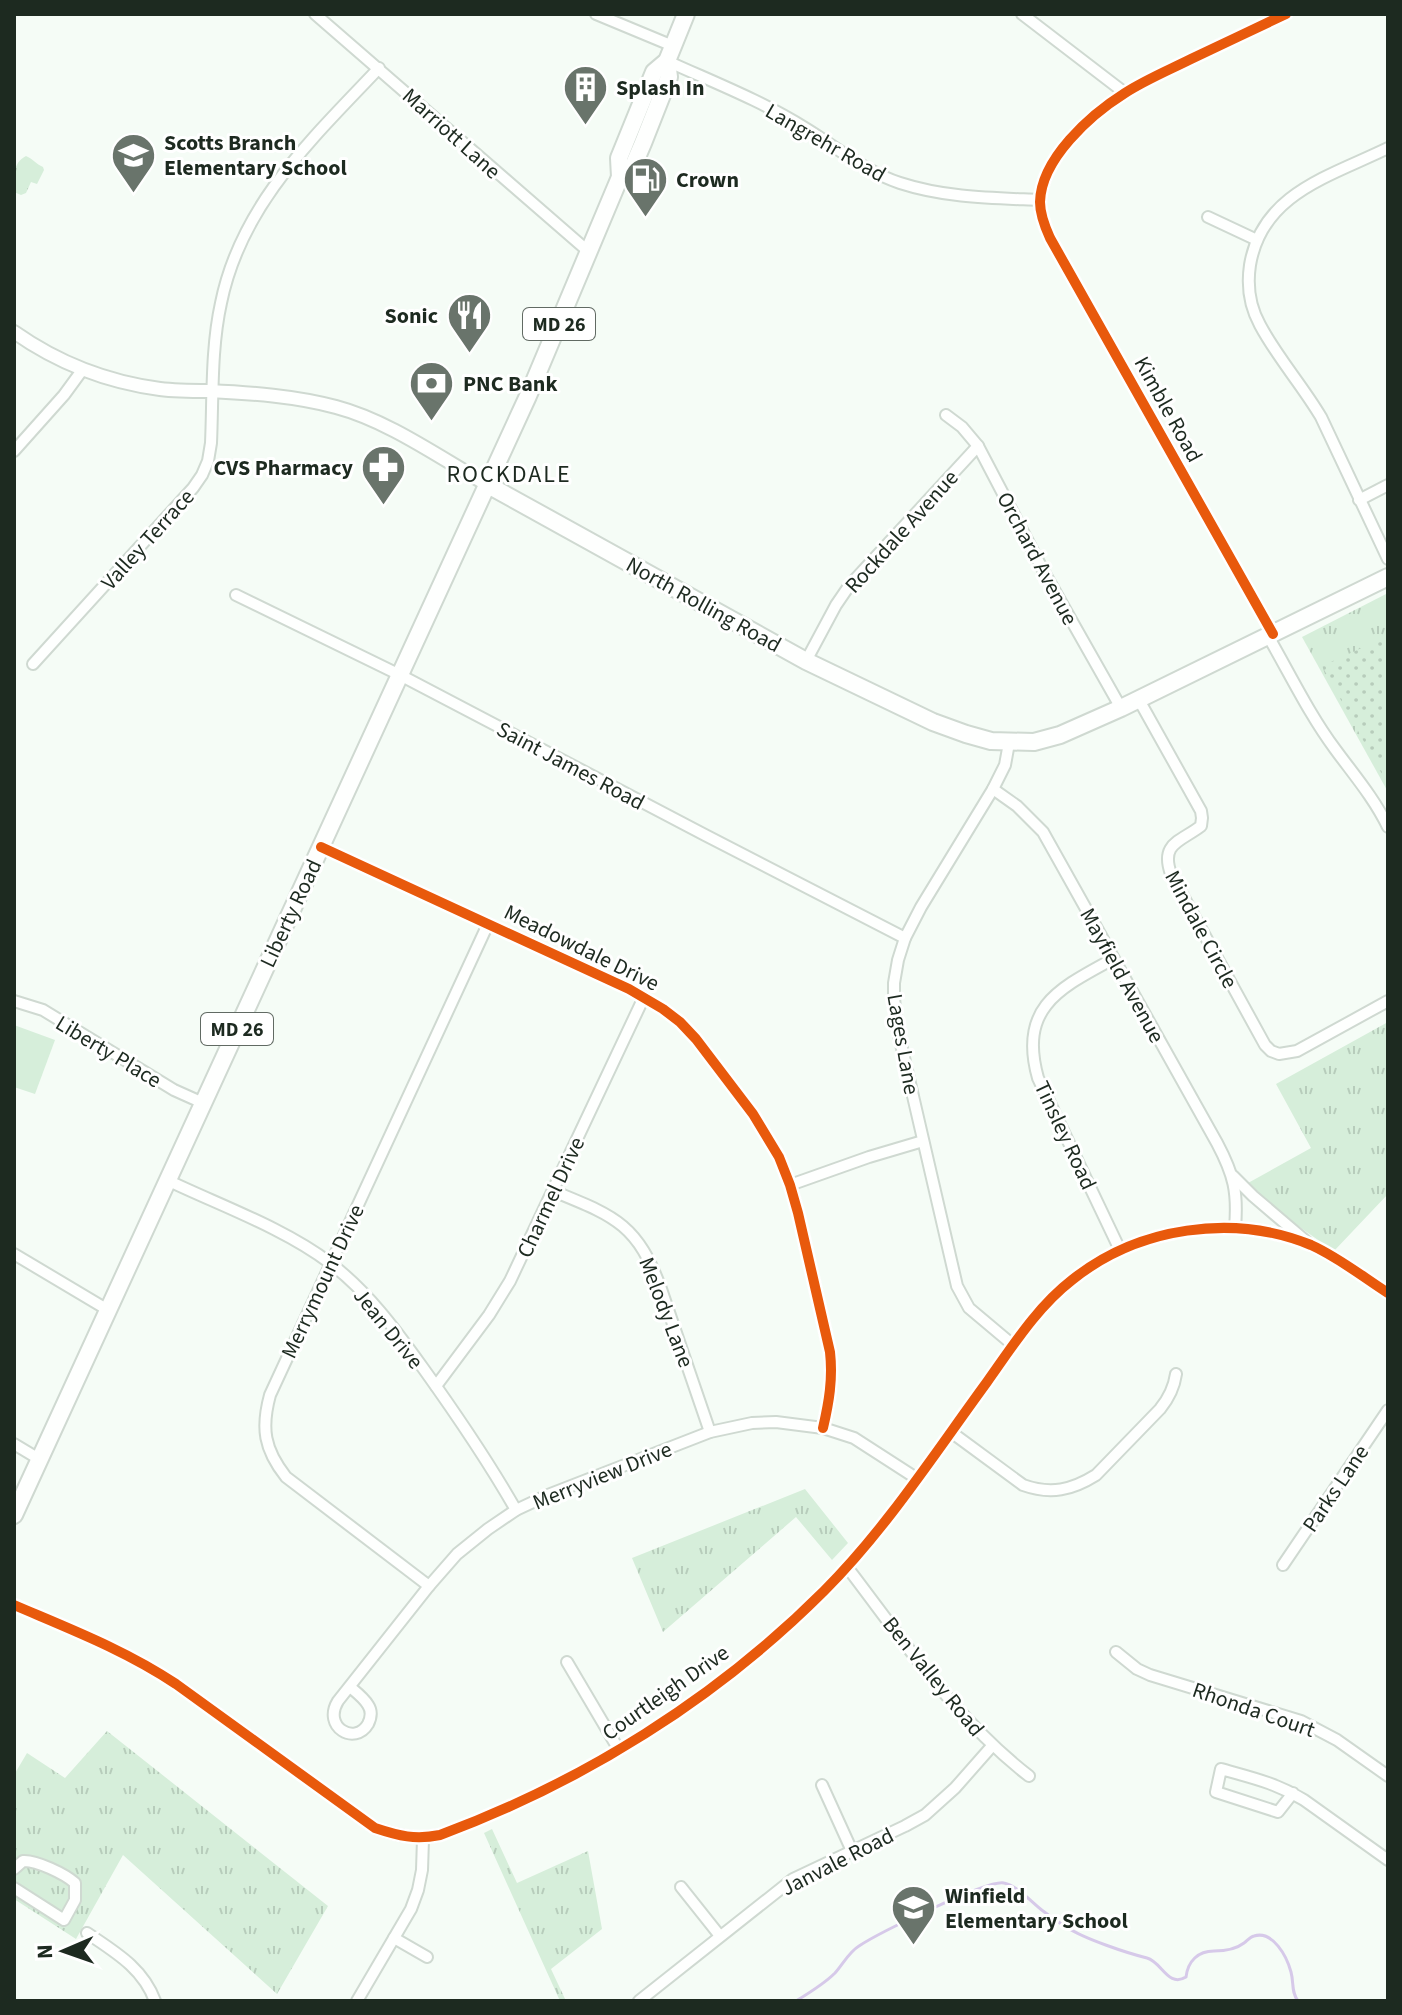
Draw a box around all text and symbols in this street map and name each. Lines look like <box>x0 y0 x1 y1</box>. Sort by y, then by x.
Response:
building icon: Splash In <box>561 63 609 126</box>
place label: Splash In <box>616 72 705 104</box>
street label: Marriott Lane <box>395 81 508 187</box>
street label: Langrehr Road <box>759 95 892 190</box>
place label: Scotts Branch Elementary School <box>164 127 347 184</box>
school or university icon: Scotts Branch Elementary School <box>109 131 157 194</box>
fuel station icon: Crown <box>621 155 669 218</box>
place label: Crown <box>676 164 739 196</box>
restaurant icon: Sonic <box>445 291 493 354</box>
place label: Sonic <box>385 300 438 332</box>
road number: MD 26 <box>523 308 595 340</box>
street label: Kimble Road <box>1126 351 1210 468</box>
bank icon: PNC Bank <box>408 359 456 422</box>
place label: PNC Bank <box>463 368 558 400</box>
pharmacy icon: CVS Pharmacy <box>360 443 408 506</box>
place label: CVS Pharmacy <box>213 452 354 484</box>
district label: ROCKDALE <box>446 457 572 492</box>
street label: Rockdale Avenue <box>837 463 966 601</box>
street label: Valley Terrace <box>94 482 202 597</box>
street label: Orchard Avenue <box>988 486 1086 631</box>
street label: North Rolling Road <box>620 549 787 661</box>
street label: Saint James Road <box>491 713 650 818</box>
street label: Liberty Road <box>252 854 330 973</box>
street label: Mindale Circle <box>1157 865 1246 994</box>
street label: Meadowdale Drive <box>498 896 665 999</box>
street label: Mayfield Avenue <box>1072 902 1173 1049</box>
street label: Lages Lane <box>878 991 928 1097</box>
street label: Liberty Place <box>49 1008 168 1096</box>
road number: MD 26 <box>201 1013 273 1045</box>
street label: Tinsley Road <box>1026 1076 1104 1195</box>
street label: Charmel Drive <box>509 1132 593 1263</box>
street label: Merrymount Drive <box>273 1199 373 1364</box>
street label: Melody Lane <box>630 1252 702 1372</box>
street label: Jean Drive <box>345 1281 431 1376</box>
street label: Merryview Drive <box>528 1433 677 1518</box>
street label: Parks Lane <box>1295 1438 1377 1539</box>
street label: Ben Valley Road <box>875 1610 992 1744</box>
street label: Courtleigh Drive <box>596 1637 736 1749</box>
street label: Rhonda Court <box>1188 1674 1320 1746</box>
street label: Janvale Road <box>776 1820 899 1904</box>
place label: Winfield Elementary School <box>945 1880 1128 1937</box>
school or university icon: Winfield Elementary School <box>890 1884 938 1947</box>
north arrow <box>24 1911 104 1991</box>
text: N <box>29 1944 61 1960</box>

